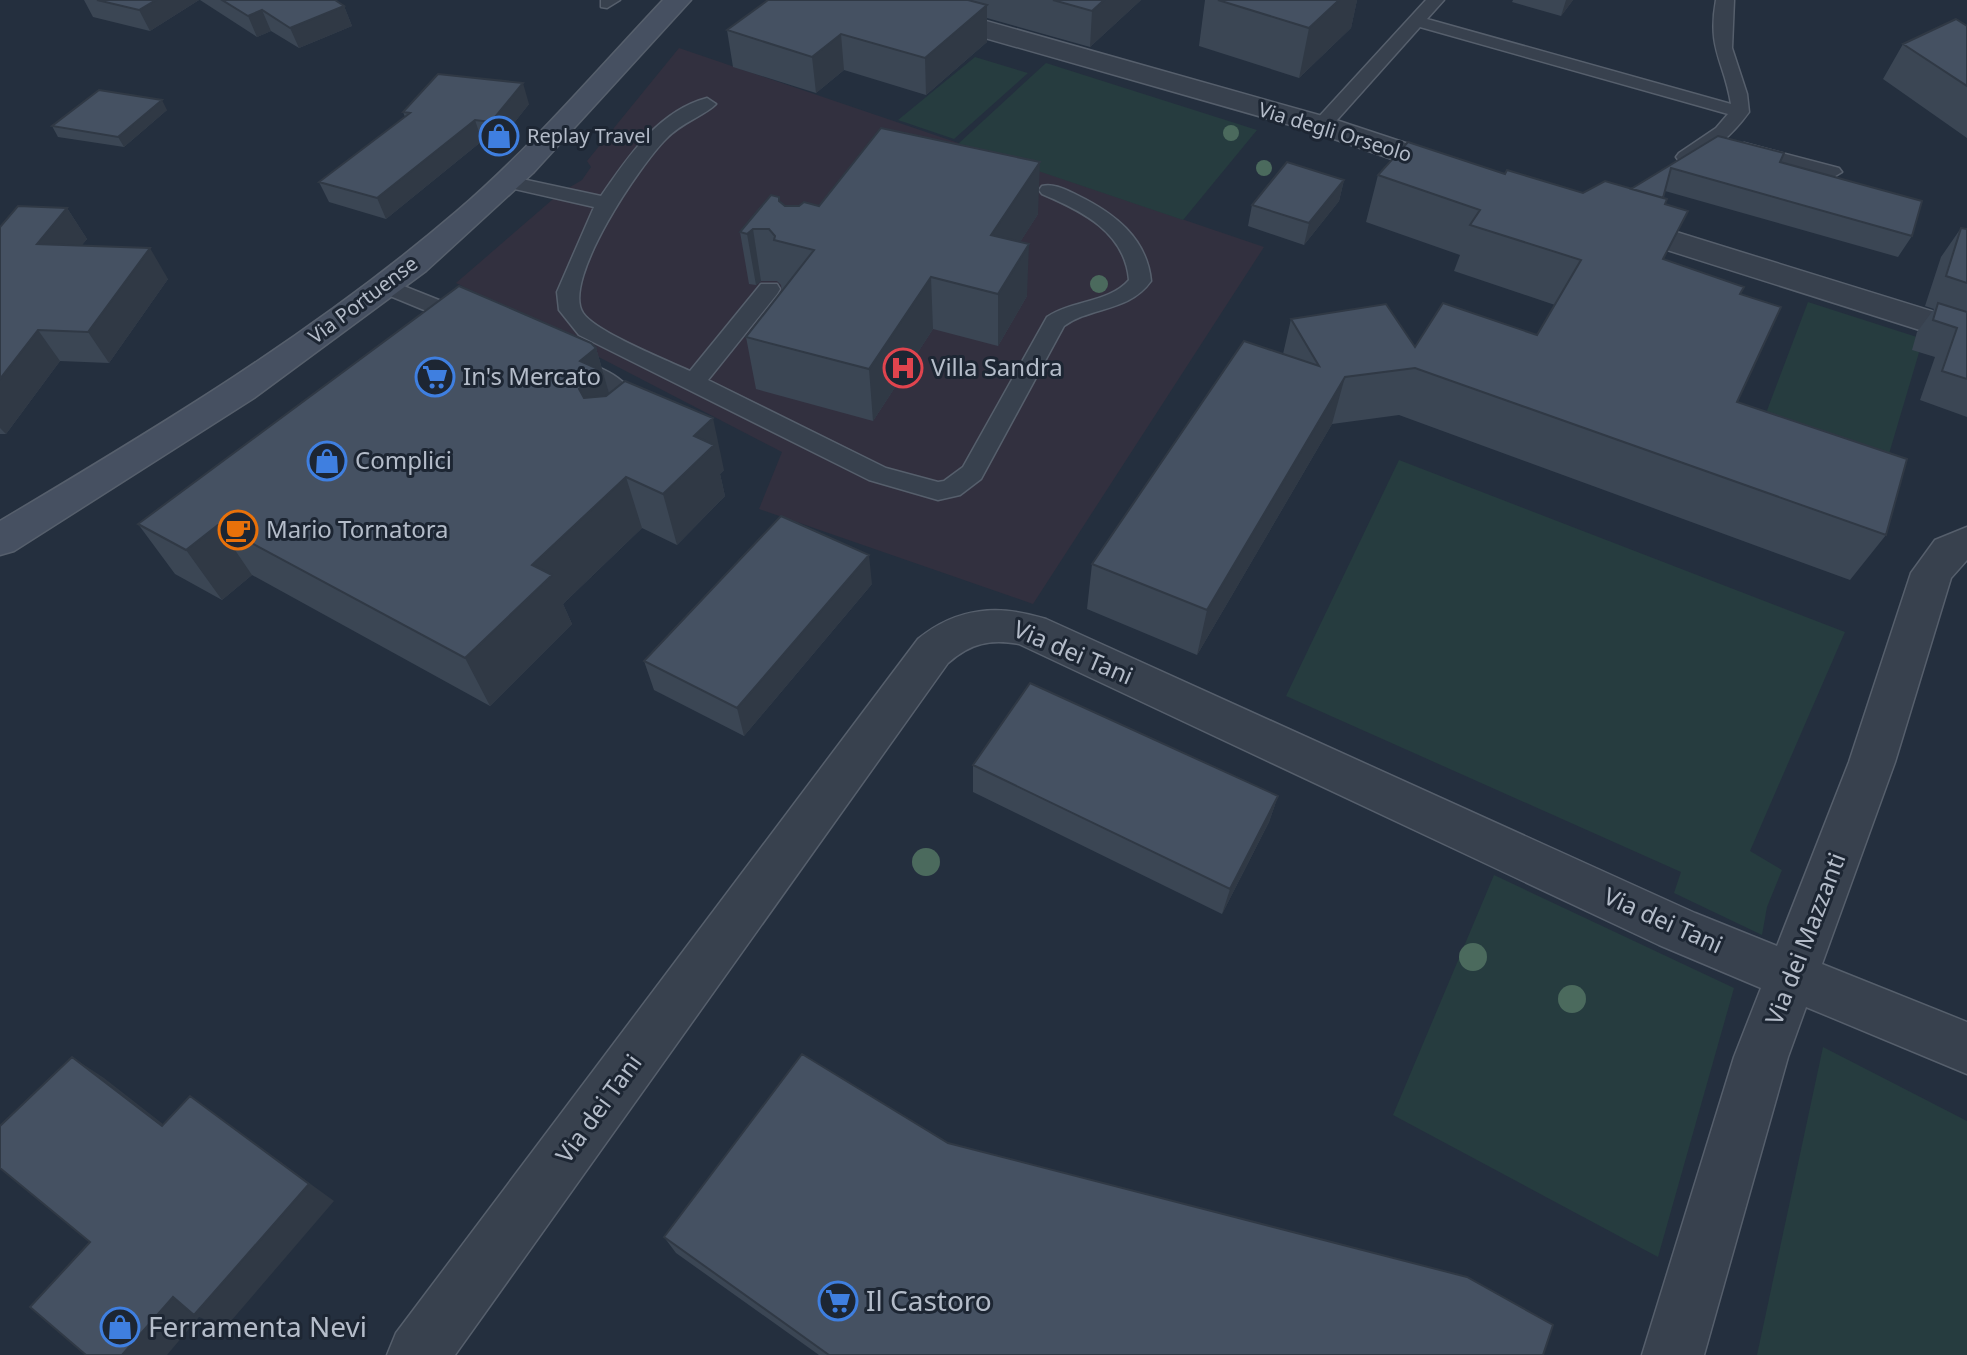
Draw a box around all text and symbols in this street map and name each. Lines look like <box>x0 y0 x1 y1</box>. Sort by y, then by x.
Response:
street label: Via degli Orseolo <box>1255 95 1415 168</box>
shop icon: Replay Travel <box>478 115 520 157</box>
place label: Replay Travel <box>527 122 651 149</box>
street label: Via Portuense <box>303 250 423 350</box>
hospital icon: Villa Sandra <box>882 347 924 389</box>
place label: Villa Sandra <box>931 350 1063 383</box>
supermarket icon: In's Mercato <box>414 356 456 398</box>
place label: In's Mercato <box>463 359 601 392</box>
shop icon: Complici <box>306 440 348 482</box>
place label: Complici <box>355 443 452 476</box>
cafe icon: Mario Tornatora <box>217 509 259 551</box>
place label: Mario Tornatora <box>266 512 449 545</box>
street label: Via dei Tani <box>1009 612 1138 692</box>
street label: Via dei Mazzanti <box>1757 848 1853 1029</box>
street label: Via dei Tani <box>1599 879 1728 961</box>
street label: Via dei Tani <box>547 1047 648 1169</box>
supermarket icon: Il Castoro <box>817 1280 859 1322</box>
place label: Il Castoro <box>866 1281 992 1319</box>
shop icon: Ferramenta Nevi <box>99 1306 141 1348</box>
place label: Ferramenta Nevi <box>148 1307 367 1345</box>

